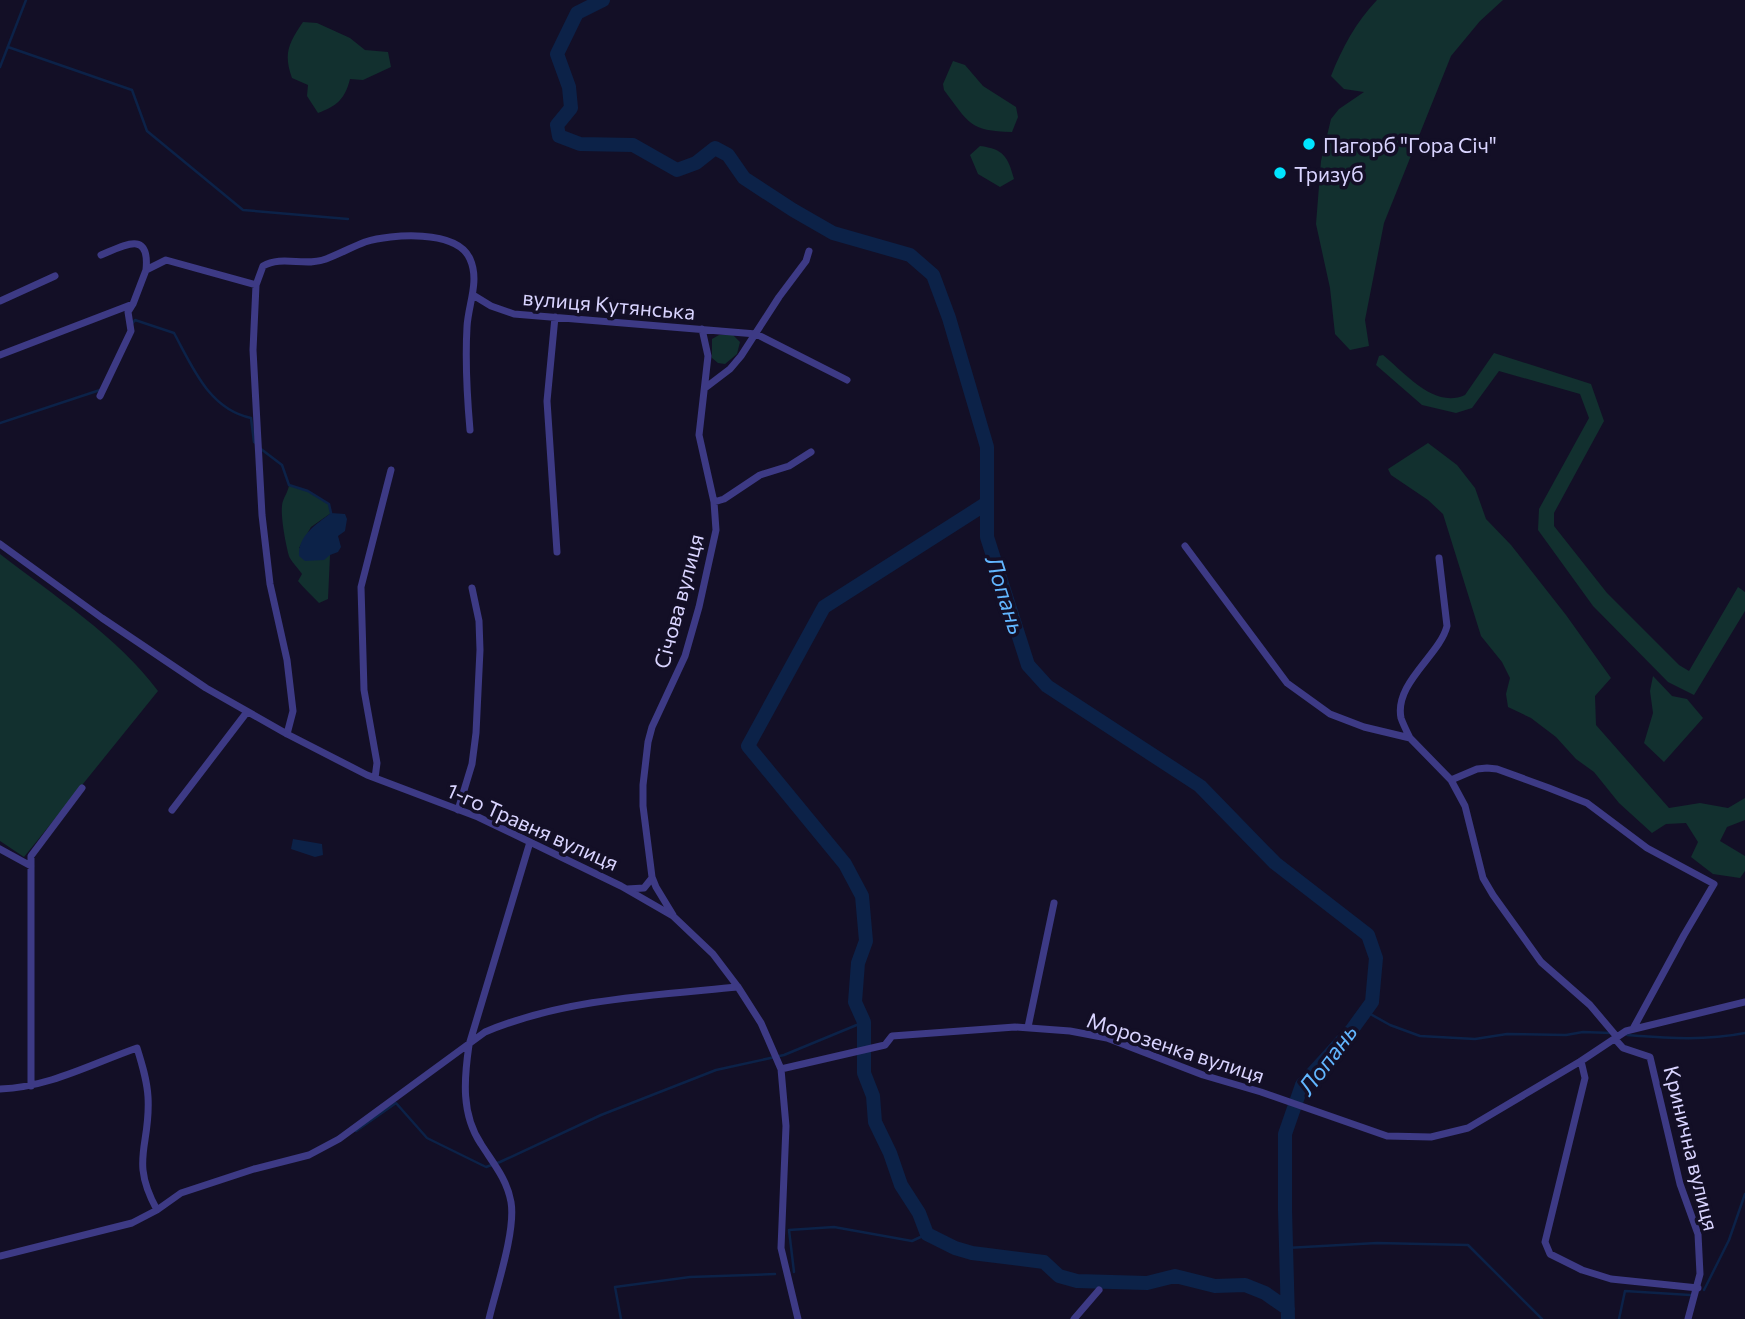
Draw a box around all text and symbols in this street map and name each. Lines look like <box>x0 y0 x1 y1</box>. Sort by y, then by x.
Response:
place label: Пагорб "Гора Січ" <box>1323 132 1497 157</box>
marker: Пагорб "Гора Січ" <box>1301 136 1317 152</box>
place label: Тризуб <box>1294 161 1364 186</box>
marker: Тризуб <box>1272 165 1288 181</box>
street label: вулиця Кутянська <box>522 284 696 324</box>
street label: Січова вулиця <box>648 531 708 671</box>
water label: Лопань <box>980 551 1032 638</box>
street label: 1-го Травня вулиця <box>443 777 623 875</box>
street label: Морозенка вулиця <box>1084 1006 1268 1088</box>
water label: Лопань <box>1291 1018 1363 1101</box>
street label: Кринична вулиця <box>1659 1063 1725 1233</box>

